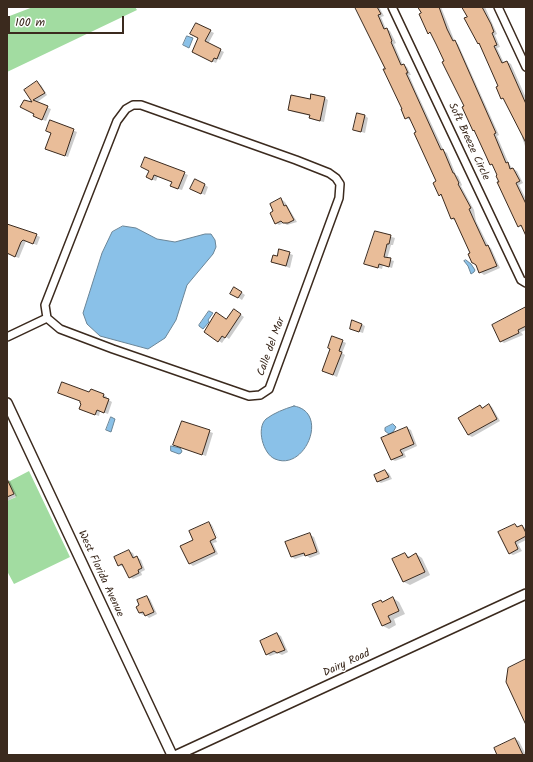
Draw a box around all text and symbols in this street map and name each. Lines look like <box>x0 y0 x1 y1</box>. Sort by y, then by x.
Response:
scale bar <box>10 8 126 34</box>
text: 100 m <box>15 13 45 32</box>
street label: Soft Breeze Circle <box>444 101 492 183</box>
street label: Calle del Mar <box>255 316 289 378</box>
street label: West Florida Avenue <box>74 529 126 619</box>
street label: Dairy Road <box>321 647 373 681</box>

